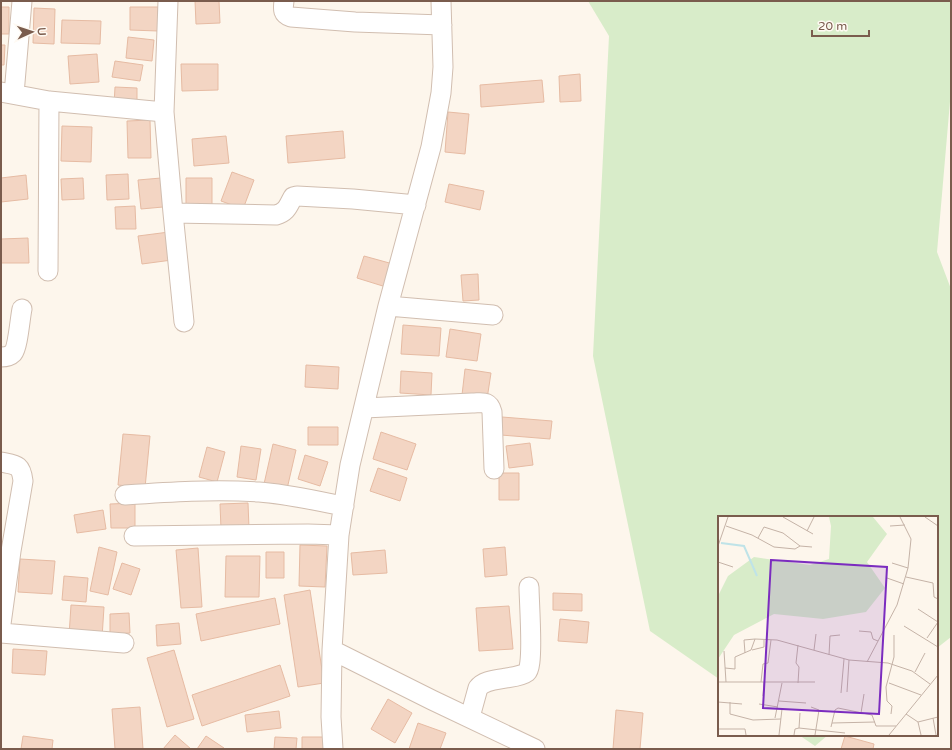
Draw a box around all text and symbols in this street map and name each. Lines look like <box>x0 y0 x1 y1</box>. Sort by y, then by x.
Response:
north arrow <box>12 12 52 52</box>
scale bar <box>812 12 869 38</box>
text: 20 m <box>818 19 847 33</box>
text: U <box>35 27 48 36</box>
inset map <box>718 516 938 736</box>

